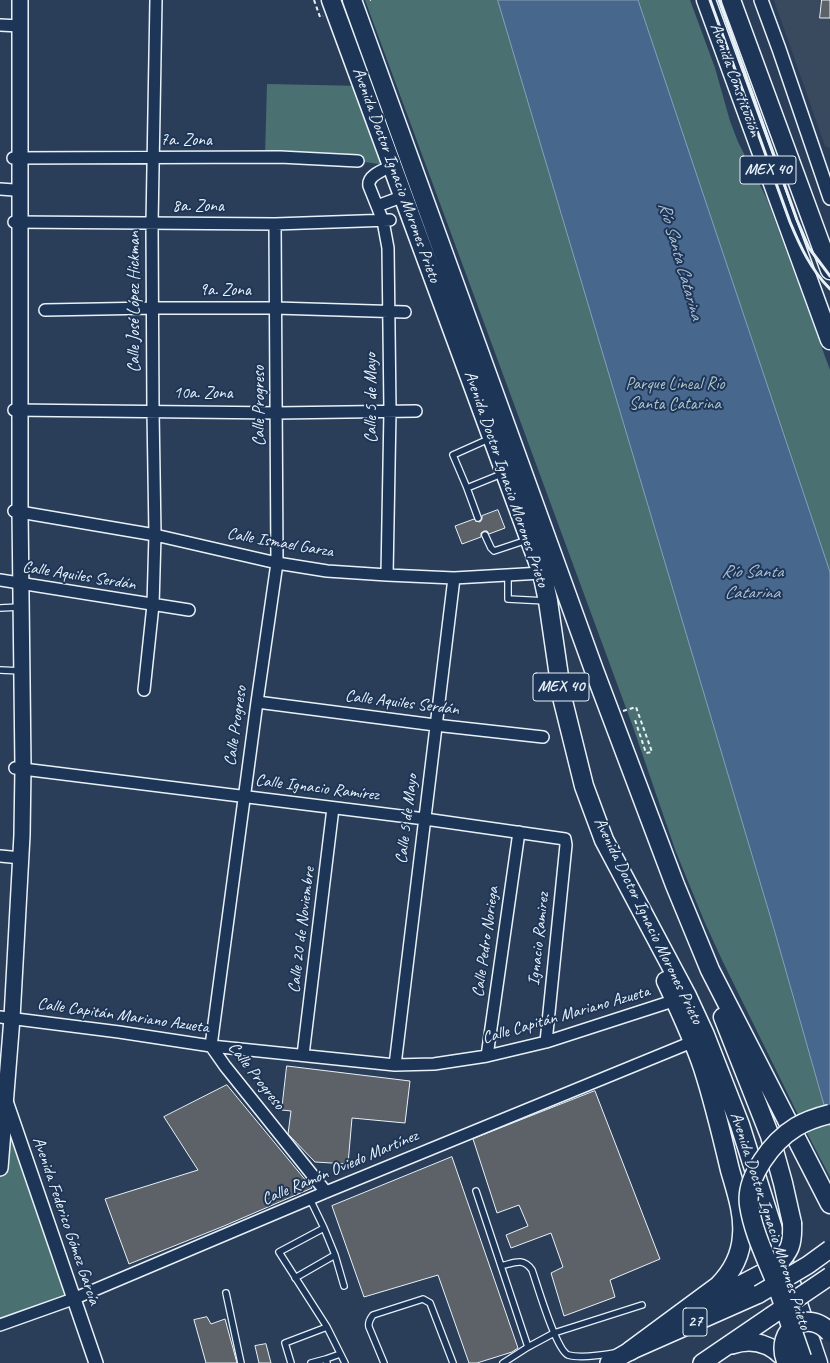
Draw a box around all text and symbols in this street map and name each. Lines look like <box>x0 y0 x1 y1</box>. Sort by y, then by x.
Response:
street label: Avenida Constitución <box>705 21 765 139</box>
street label: Avenida Doctor Ignacio Morones Prieto <box>348 65 444 285</box>
street label: 7a. Zona <box>160 131 212 151</box>
road number: MEX 40 <box>740 156 796 184</box>
street label: 8a. Zona <box>172 197 224 217</box>
water label: Río Santa Catarina <box>653 200 707 322</box>
street label: Calle José López Hickman <box>125 231 145 373</box>
street label: 9a. Zona <box>199 281 251 301</box>
street label: Calle 5 de Mayo <box>362 353 382 443</box>
street label: Calle Progreso <box>250 366 270 446</box>
street label: Avenida Doctor Ignacio Morones Prieto <box>459 368 553 590</box>
park label: Parque Lineal Río Santa Catarina <box>625 375 725 415</box>
street label: 10a. Zona <box>173 384 233 404</box>
street label: Calle Ismael Garza <box>225 524 335 562</box>
street label: Calle Aquiles Serdán <box>21 557 137 595</box>
water label: Río Santa Catarina <box>721 561 783 604</box>
road number: MEX 40 <box>533 673 589 701</box>
street label: Calle Progreso <box>220 685 252 767</box>
street label: Calle Aquiles Serdán <box>344 686 460 720</box>
street label: Calle Ignacio Ramírez <box>254 770 380 806</box>
street label: Calle 5 de Mayo <box>391 773 423 865</box>
street label: Avenida Doctor Ignacio Morones Prieto <box>589 814 707 1028</box>
street label: Calle 20 de Noviembre <box>284 866 320 994</box>
street label: Calle Pedro Noriega <box>468 885 504 999</box>
street label: Ignacio Ramirez <box>524 891 554 987</box>
street label: Calle Capitán Mariano Azueta <box>480 981 652 1049</box>
street label: Calle Capitán Mariano Azueta <box>36 994 210 1038</box>
street label: Calle Progreso <box>223 1038 289 1114</box>
street label: Avenida Doctor Ignacio Morones Prieto <box>725 1110 815 1332</box>
street label: Calle Ramón Oviedo Martínez <box>259 1126 421 1210</box>
street label: Avenida Federico Gómez García <box>28 1134 104 1308</box>
road number: 27 <box>683 1308 707 1336</box>

